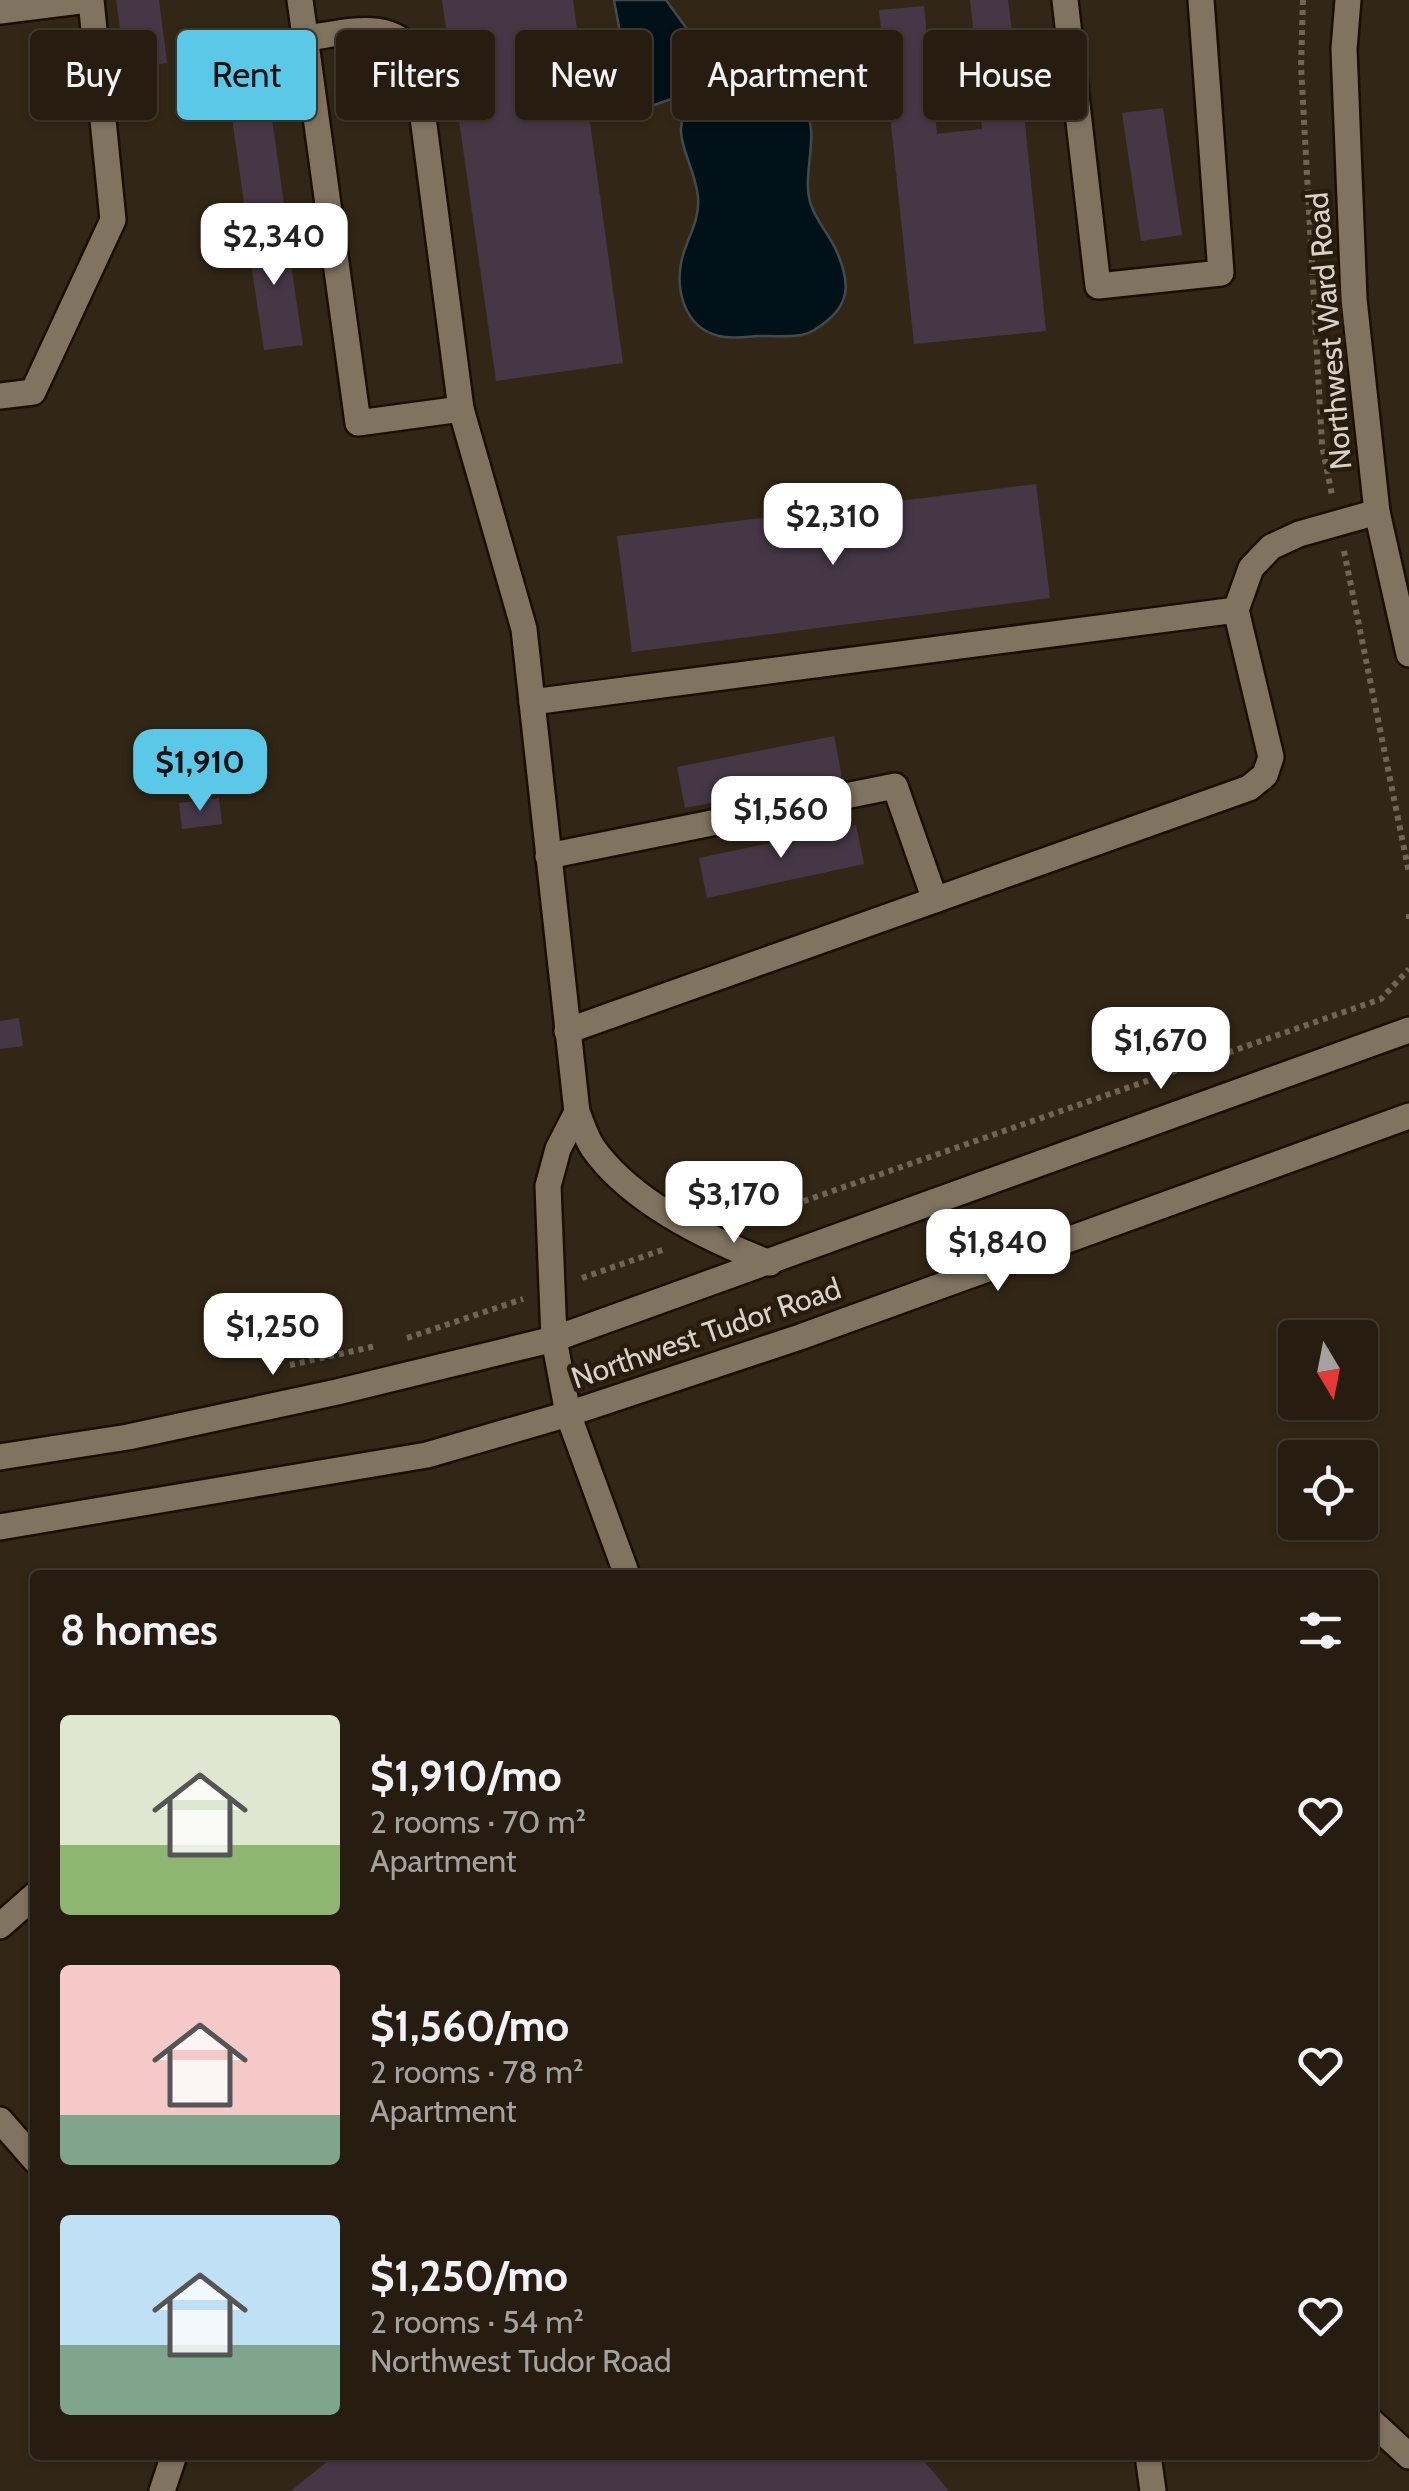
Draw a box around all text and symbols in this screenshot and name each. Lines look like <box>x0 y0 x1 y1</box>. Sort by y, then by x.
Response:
chip: Buy <box>30 30 157 120</box>
chip: Rent <box>177 30 316 120</box>
chip: Filters <box>336 30 495 120</box>
chip: New <box>515 30 652 120</box>
chip: Apartment <box>672 30 903 120</box>
chip: House <box>923 30 1087 120</box>
street label: Northwest Ward Road <box>1298 191 1360 471</box>
pin: $2,340 <box>193 203 355 288</box>
text: $2,340 <box>223 216 325 255</box>
pin: $2,310 <box>752 483 914 568</box>
text: $2,310 <box>786 496 880 535</box>
pin: $1,910 <box>119 729 281 814</box>
text: $1,910 <box>155 742 245 781</box>
pin: $1,560 <box>700 776 862 861</box>
text: $1,560 <box>733 789 829 828</box>
pin: $1,670 <box>1080 1007 1242 1092</box>
text: $1,670 <box>1114 1020 1208 1059</box>
pin: $3,170 <box>653 1161 815 1246</box>
text: $3,170 <box>687 1174 781 1213</box>
pin: $1,840 <box>917 1209 1079 1294</box>
text: $1,840 <box>948 1222 1048 1261</box>
street label: Northwest Tudor Road <box>566 1270 846 1396</box>
pin: $1,250 <box>192 1293 354 1378</box>
text: $1,250 <box>226 1306 320 1345</box>
north arrow <box>1278 1320 1378 1420</box>
map controls <box>1278 1320 1378 1540</box>
button: locate <box>1278 1440 1378 1540</box>
icon: filters <box>1293 1603 1348 1658</box>
text: 8 homes <box>60 1604 218 1656</box>
text: $1,910/mo <box>370 1750 562 1802</box>
icon: home <box>140 1755 260 1875</box>
icon: heart <box>1293 1788 1348 1843</box>
text: 2 rooms · 70 m² <box>370 1802 586 1841</box>
text: Apartment <box>370 1841 517 1880</box>
text: $1,560/mo <box>370 2000 569 2052</box>
icon: home <box>140 2005 260 2125</box>
icon: heart <box>1293 2038 1348 2093</box>
text: 2 rooms · 78 m² <box>370 2052 584 2091</box>
text: Apartment <box>370 2091 517 2130</box>
text: $1,250/mo <box>370 2250 568 2302</box>
icon: home <box>140 2255 260 2375</box>
icon: heart <box>1293 2288 1348 2343</box>
text: 2 rooms · 54 m² <box>370 2302 584 2341</box>
text: Northwest Tudor Road <box>370 2341 671 2380</box>

